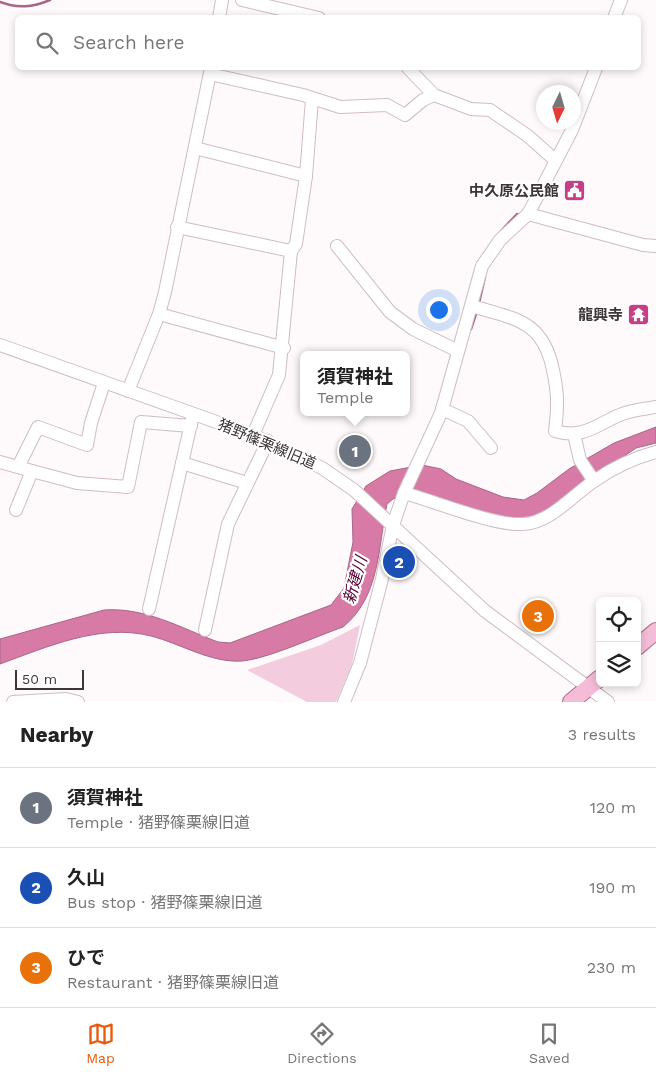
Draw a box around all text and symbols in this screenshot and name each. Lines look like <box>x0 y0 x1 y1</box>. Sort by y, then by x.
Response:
search box <box>15 15 641 70</box>
icon: search <box>33 29 61 57</box>
text: Search here <box>73 31 184 54</box>
north arrow <box>536 85 581 130</box>
public building icon: 中久原公民館 <box>563 179 587 203</box>
place label: 中久原公民館 <box>469 182 559 200</box>
your location <box>426 297 452 323</box>
temple icon: 龍興寺 <box>627 303 651 327</box>
place label: 龍興寺 <box>578 306 623 324</box>
popup <box>300 351 410 416</box>
text: 須賀神社 <box>317 365 393 388</box>
text: Temple <box>317 388 374 407</box>
street label: 猪野篠栗線旧道 <box>215 415 319 473</box>
pin: 1 <box>339 432 371 470</box>
pin: 2 <box>383 543 415 581</box>
water label: 新建川 <box>339 552 371 606</box>
pin: 3 <box>522 597 554 635</box>
map controls <box>596 597 641 687</box>
button: locate <box>596 597 641 642</box>
button: layers <box>596 642 641 687</box>
scale bar <box>15 667 84 690</box>
text: 50 m <box>22 671 57 687</box>
text: Nearby <box>20 722 93 747</box>
text: 3 results <box>568 725 636 744</box>
text: 須賀神社 <box>67 786 143 809</box>
text: 1 <box>33 798 39 817</box>
text: 120 m <box>590 798 636 817</box>
text: Temple · 猪野篠栗線旧道 <box>67 813 250 832</box>
text: 久山 <box>67 866 105 889</box>
text: 2 <box>31 878 41 897</box>
text: 190 m <box>589 878 636 897</box>
text: Bus stop · 猪野篠栗線旧道 <box>67 893 263 912</box>
text: ひで <box>67 946 105 969</box>
text: 3 <box>31 958 41 977</box>
text: 230 m <box>587 958 636 977</box>
text: Restaurant · 猪野篠栗線旧道 <box>67 973 279 992</box>
tab: Map <box>86 1020 115 1066</box>
tab: Directions <box>287 1020 357 1066</box>
tab: Saved <box>529 1020 570 1066</box>

